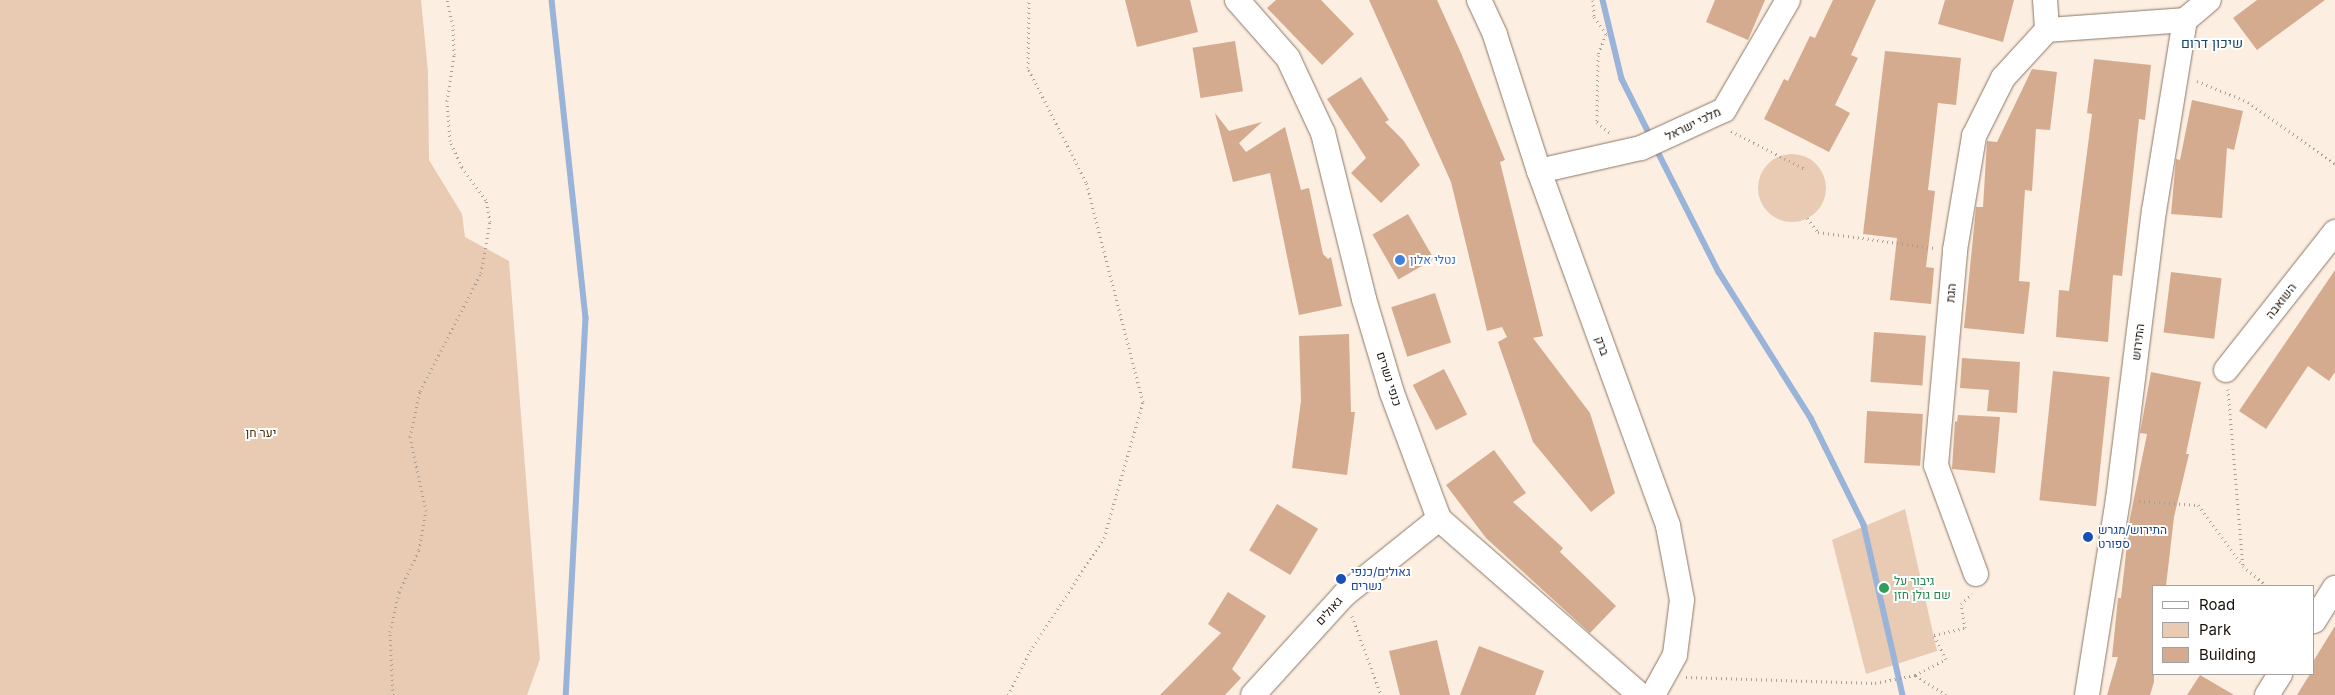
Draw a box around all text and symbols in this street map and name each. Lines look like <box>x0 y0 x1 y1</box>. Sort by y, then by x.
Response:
district label: שיכון דרום <box>2181 35 2243 51</box>
street label: מלכי ישראל <box>1663 104 1723 144</box>
place label: נטלי אלון <box>1410 253 1456 267</box>
marker: נטלי אלון <box>1394 254 1406 266</box>
street label: השואבה <box>2263 280 2299 322</box>
street label: הגת <box>1943 283 1959 303</box>
street label: התירוש <box>2129 323 2147 361</box>
street label: ברק <box>1592 334 1612 358</box>
street label: כנפי נשרים <box>1373 350 1405 408</box>
park label: יער חן <box>246 426 276 440</box>
place label: התירוש/מגרש ספורט <box>2098 523 2167 551</box>
marker: התירוש/מגרש ספורט <box>2082 531 2094 543</box>
place label: גאולים/כנפי נשרים <box>1351 565 1411 593</box>
marker: גאולים/כנפי נשרים <box>1335 573 1347 585</box>
place label: גיבור על שם גולן חזן <box>1894 574 1951 602</box>
marker: גיבור על שם גולן חזן <box>1878 582 1890 594</box>
legend <box>2152 585 2315 675</box>
street label: גאולים <box>1313 594 1345 628</box>
text: Road <box>2199 595 2235 614</box>
text: Park <box>2199 620 2231 639</box>
text: Building <box>2199 645 2256 664</box>

